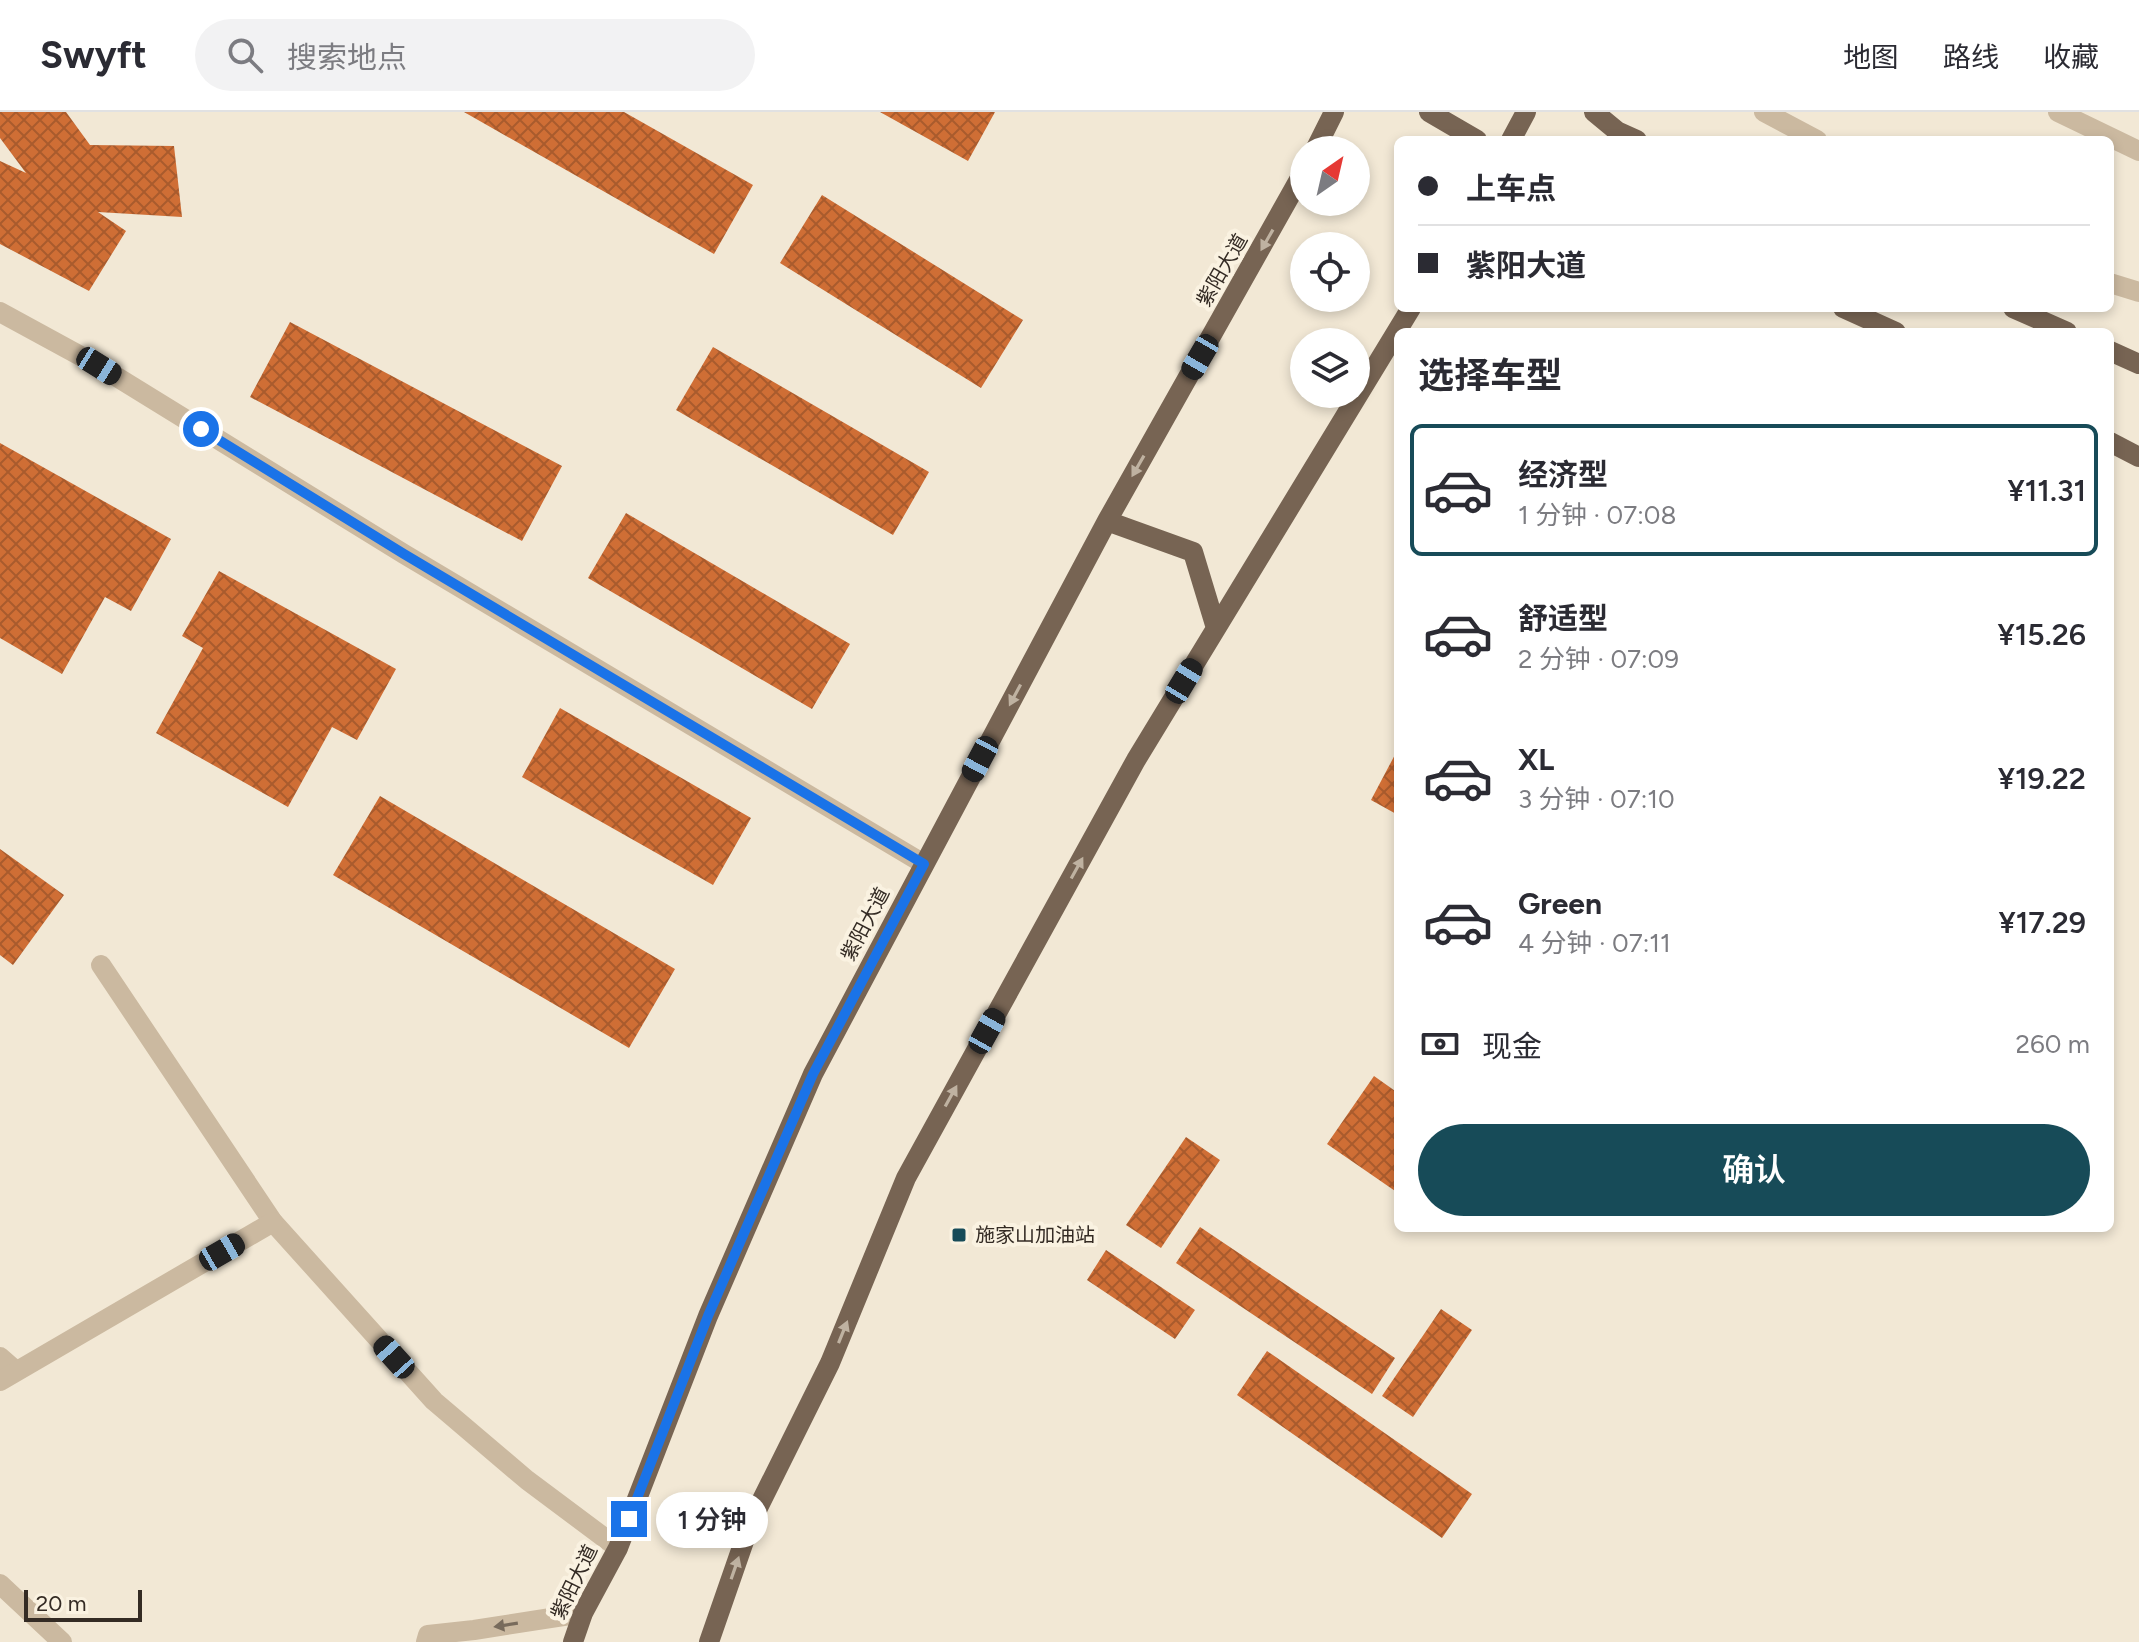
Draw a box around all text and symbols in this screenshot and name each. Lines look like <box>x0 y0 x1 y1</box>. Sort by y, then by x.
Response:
search box <box>195 19 755 91</box>
text: Swyft <box>40 32 147 78</box>
icon: search <box>223 33 267 77</box>
text: 搜索地点 <box>287 39 407 76</box>
text: 地图 <box>1843 40 1899 74</box>
text: 路线 <box>1943 40 1999 74</box>
text: 收藏 <box>2043 40 2099 74</box>
north arrow <box>1290 136 1370 216</box>
map controls <box>1290 136 1370 408</box>
text: 上车点 <box>1466 170 1556 207</box>
street label: 紫阳大道 <box>1192 229 1252 311</box>
one-way arrow <box>1260 229 1274 251</box>
button: locate <box>1290 232 1370 312</box>
text: 紫阳大道 <box>1466 247 1586 284</box>
button: layers <box>1290 328 1370 408</box>
car <box>1178 330 1222 384</box>
car <box>72 343 126 389</box>
text: 选择车型 <box>1418 354 1562 397</box>
route start <box>183 411 219 447</box>
icon: car <box>1422 454 1494 526</box>
one-way arrow <box>1131 455 1145 477</box>
text: 经济型 <box>1518 456 1608 493</box>
text: ¥11.31 <box>2008 472 2086 509</box>
text: 1 分钟 · 07:08 <box>1518 499 1676 531</box>
icon: car <box>1422 598 1494 670</box>
text: 舒适型 <box>1518 600 1608 637</box>
text: ¥15.26 <box>1998 616 2086 653</box>
text: 2 分钟 · 07:09 <box>1518 643 1679 675</box>
car <box>1161 654 1207 708</box>
one-way arrow <box>1008 683 1021 706</box>
car <box>958 732 1002 786</box>
text: XL <box>1518 741 1554 778</box>
icon: car <box>1422 742 1494 814</box>
text: ¥19.22 <box>1998 760 2086 797</box>
text: 3 分钟 · 07:10 <box>1518 783 1675 815</box>
one-way arrow <box>1070 857 1083 880</box>
street label: 紫阳大道 <box>836 883 894 965</box>
text: Green <box>1518 885 1602 922</box>
icon: car <box>1422 886 1494 958</box>
text: ¥17.29 <box>1998 904 2086 941</box>
text: 4 分钟 · 07:11 <box>1518 927 1671 959</box>
car <box>965 1004 1009 1058</box>
icon: cash <box>1418 1022 1462 1066</box>
text: 现金 <box>1482 1028 1542 1065</box>
text: 260 m <box>2016 1028 2090 1060</box>
one-way arrow <box>944 1085 958 1107</box>
button: 确认 <box>1418 1124 2090 1216</box>
place label: 施家山加油站 <box>975 1223 1095 1247</box>
marker: 施家山加油站 <box>950 1226 968 1244</box>
car <box>195 1230 249 1274</box>
one-way arrow <box>837 1320 850 1344</box>
car <box>369 1331 419 1383</box>
callout: 1 分钟 <box>657 1491 769 1547</box>
route end <box>611 1501 647 1537</box>
text: 1 分钟 <box>677 1504 747 1536</box>
street label: 紫阳大道 <box>546 1541 602 1623</box>
one-way arrow <box>729 1556 742 1580</box>
scale bar <box>24 1586 142 1622</box>
text: 20 m <box>36 1590 87 1617</box>
one-way arrow <box>493 1619 518 1632</box>

